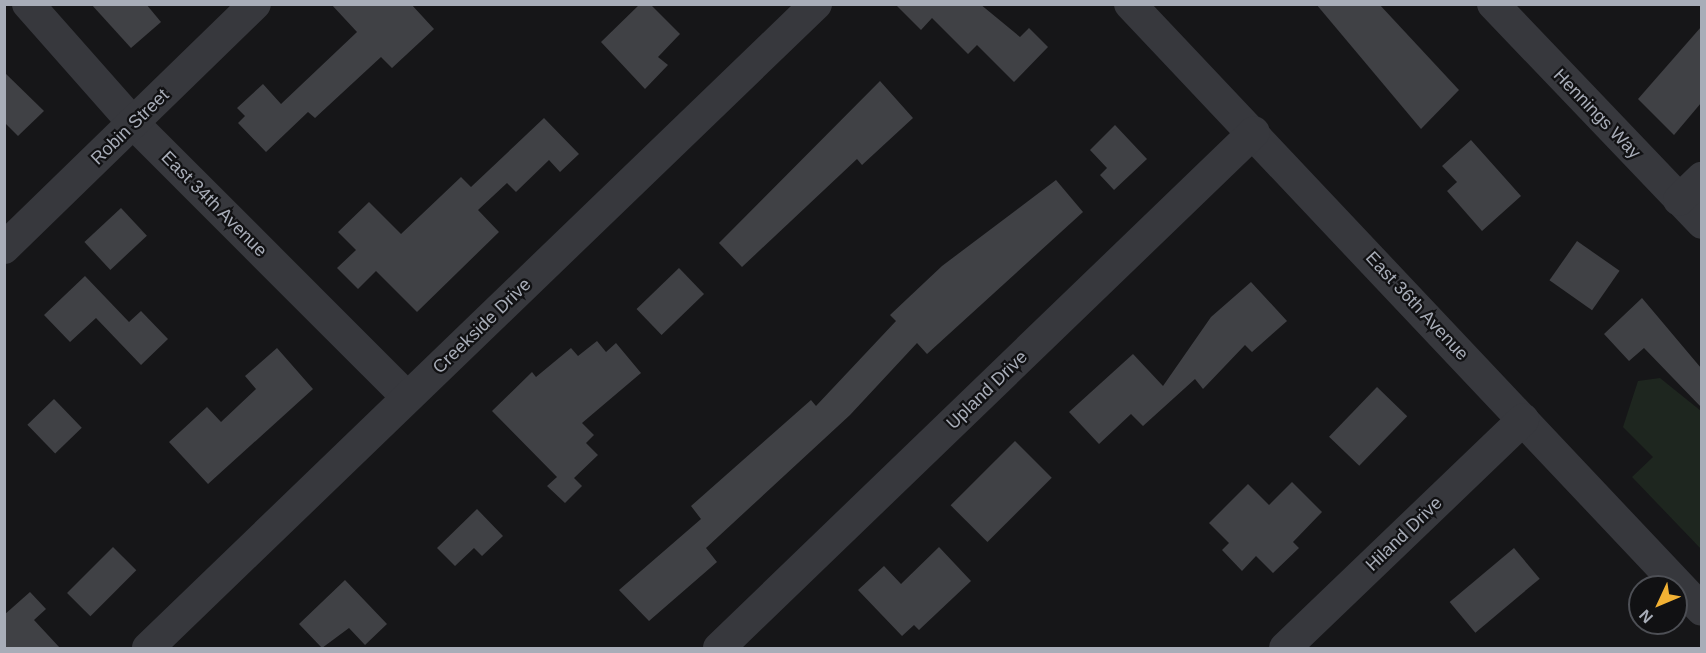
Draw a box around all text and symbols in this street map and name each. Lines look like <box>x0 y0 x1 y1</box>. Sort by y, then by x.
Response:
street label: Hennings Way <box>1549 65 1645 163</box>
street label: Robin Street <box>87 84 173 170</box>
street label: East 34th Avenue <box>156 146 272 262</box>
street label: East 36th Avenue <box>1361 247 1473 365</box>
street label: Creekside Drive <box>428 274 536 378</box>
street label: Upland Drive <box>942 346 1032 434</box>
street label: Hiland Drive <box>1361 492 1447 576</box>
north arrow <box>1628 575 1688 635</box>
text: N <box>1636 606 1656 627</box>

